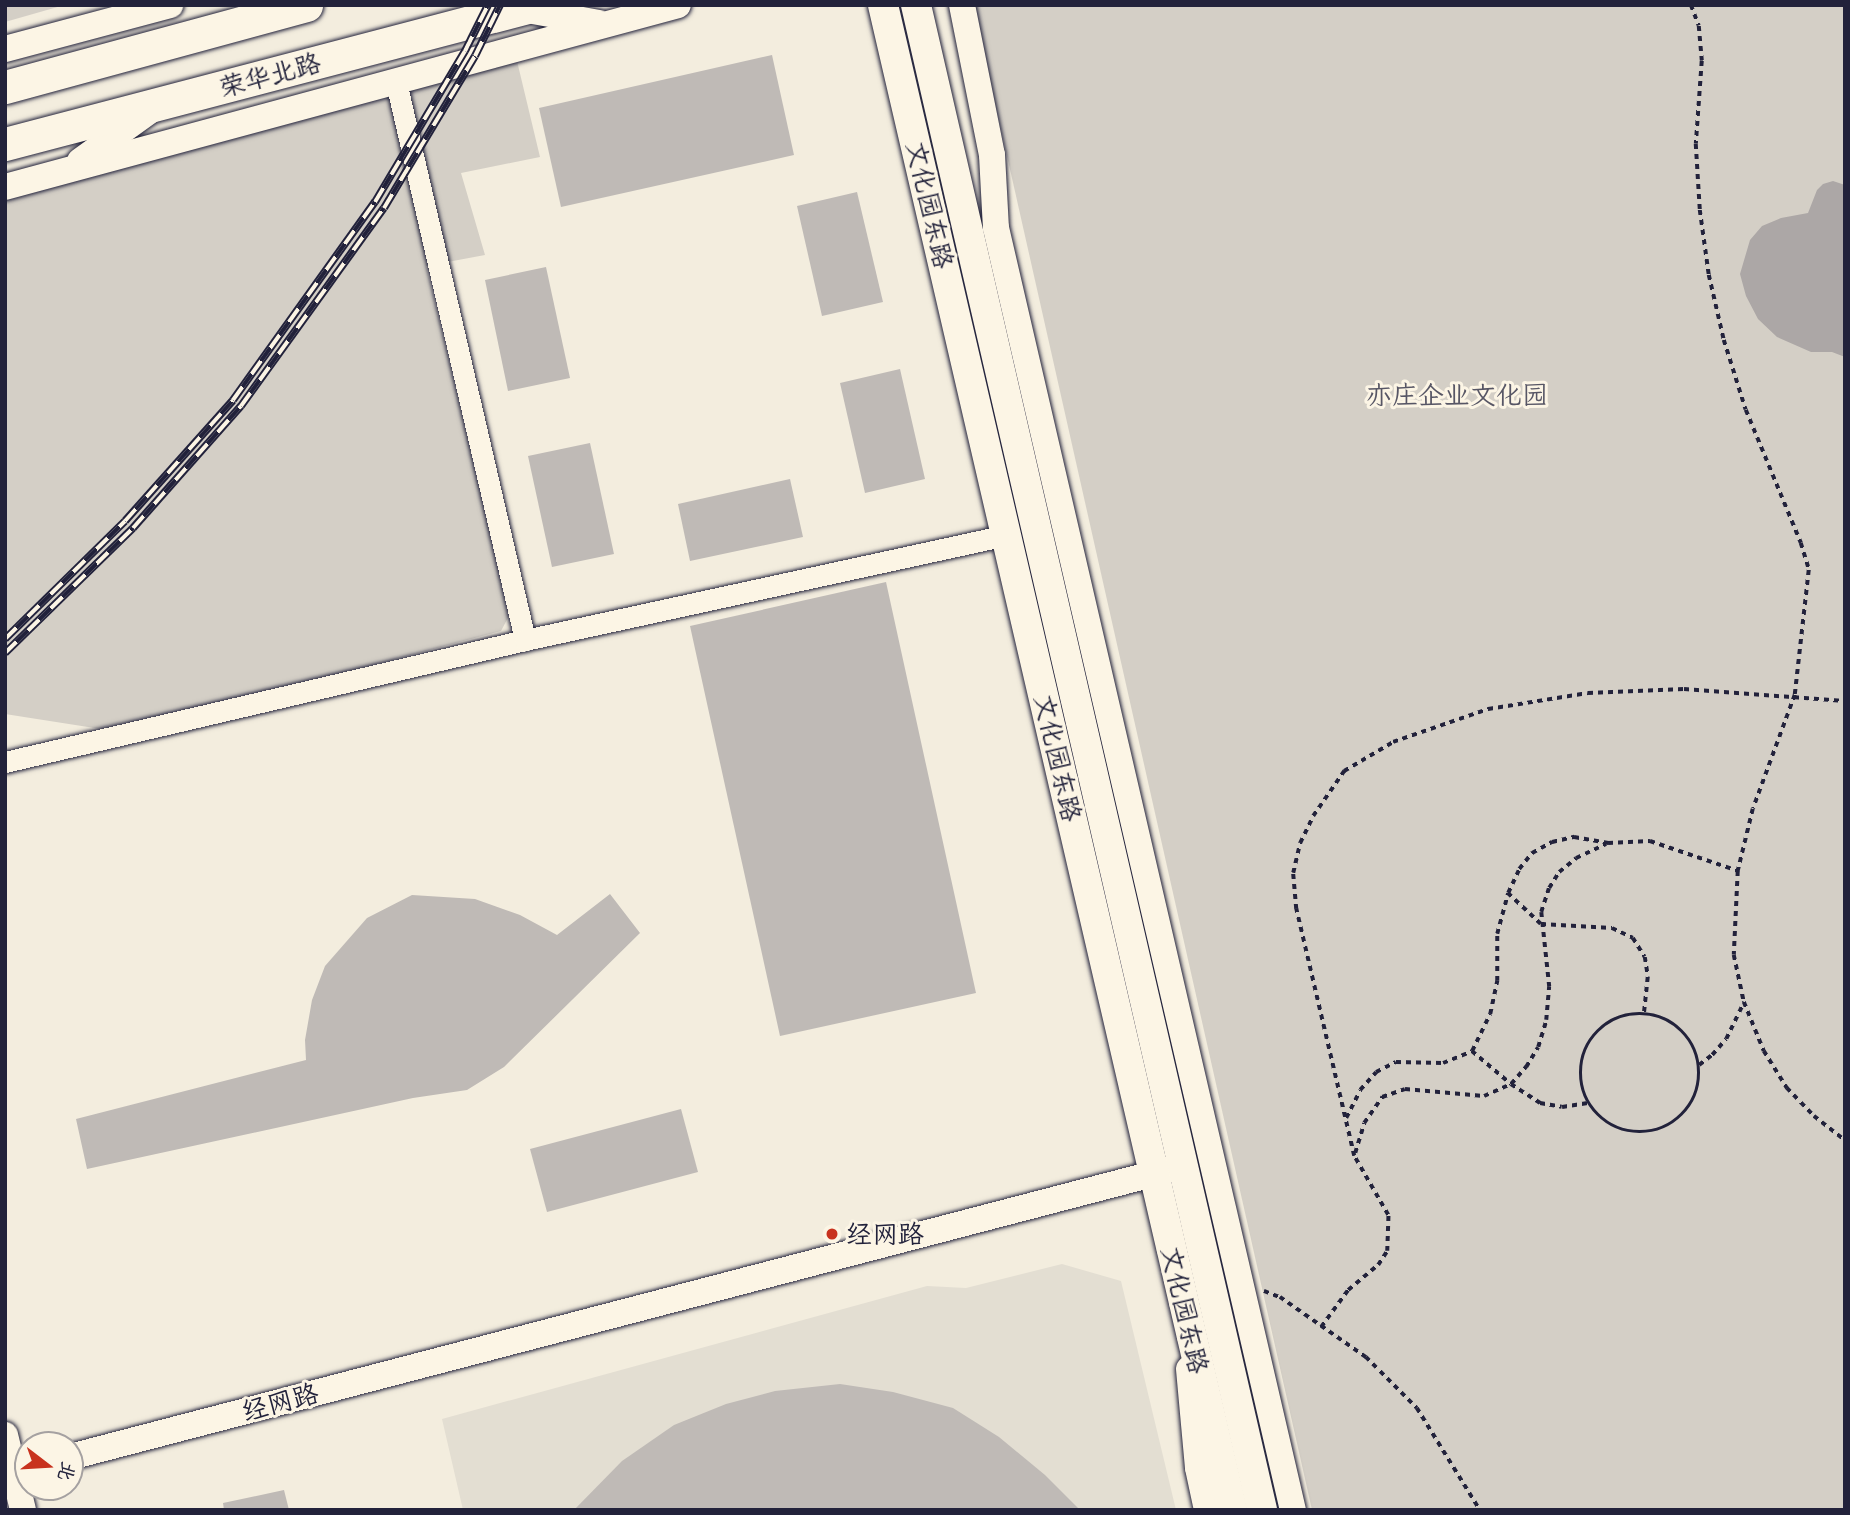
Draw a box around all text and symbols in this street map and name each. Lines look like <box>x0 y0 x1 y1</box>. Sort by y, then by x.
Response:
street label: 荣华北路 <box>216 46 324 104</box>
street label: 文化园东路 <box>900 138 960 272</box>
park label: 亦庄企业文化园 <box>1366 379 1548 411</box>
street label: 文化园东路 <box>1028 691 1088 825</box>
place label: 经网路 <box>846 1218 924 1250</box>
marker: 经网路 <box>824 1226 840 1242</box>
street label: 文化园东路 <box>1155 1243 1215 1377</box>
street label: 经网路 <box>238 1377 322 1427</box>
north arrow <box>14 1431 84 1501</box>
text: 北 <box>52 1459 82 1484</box>

